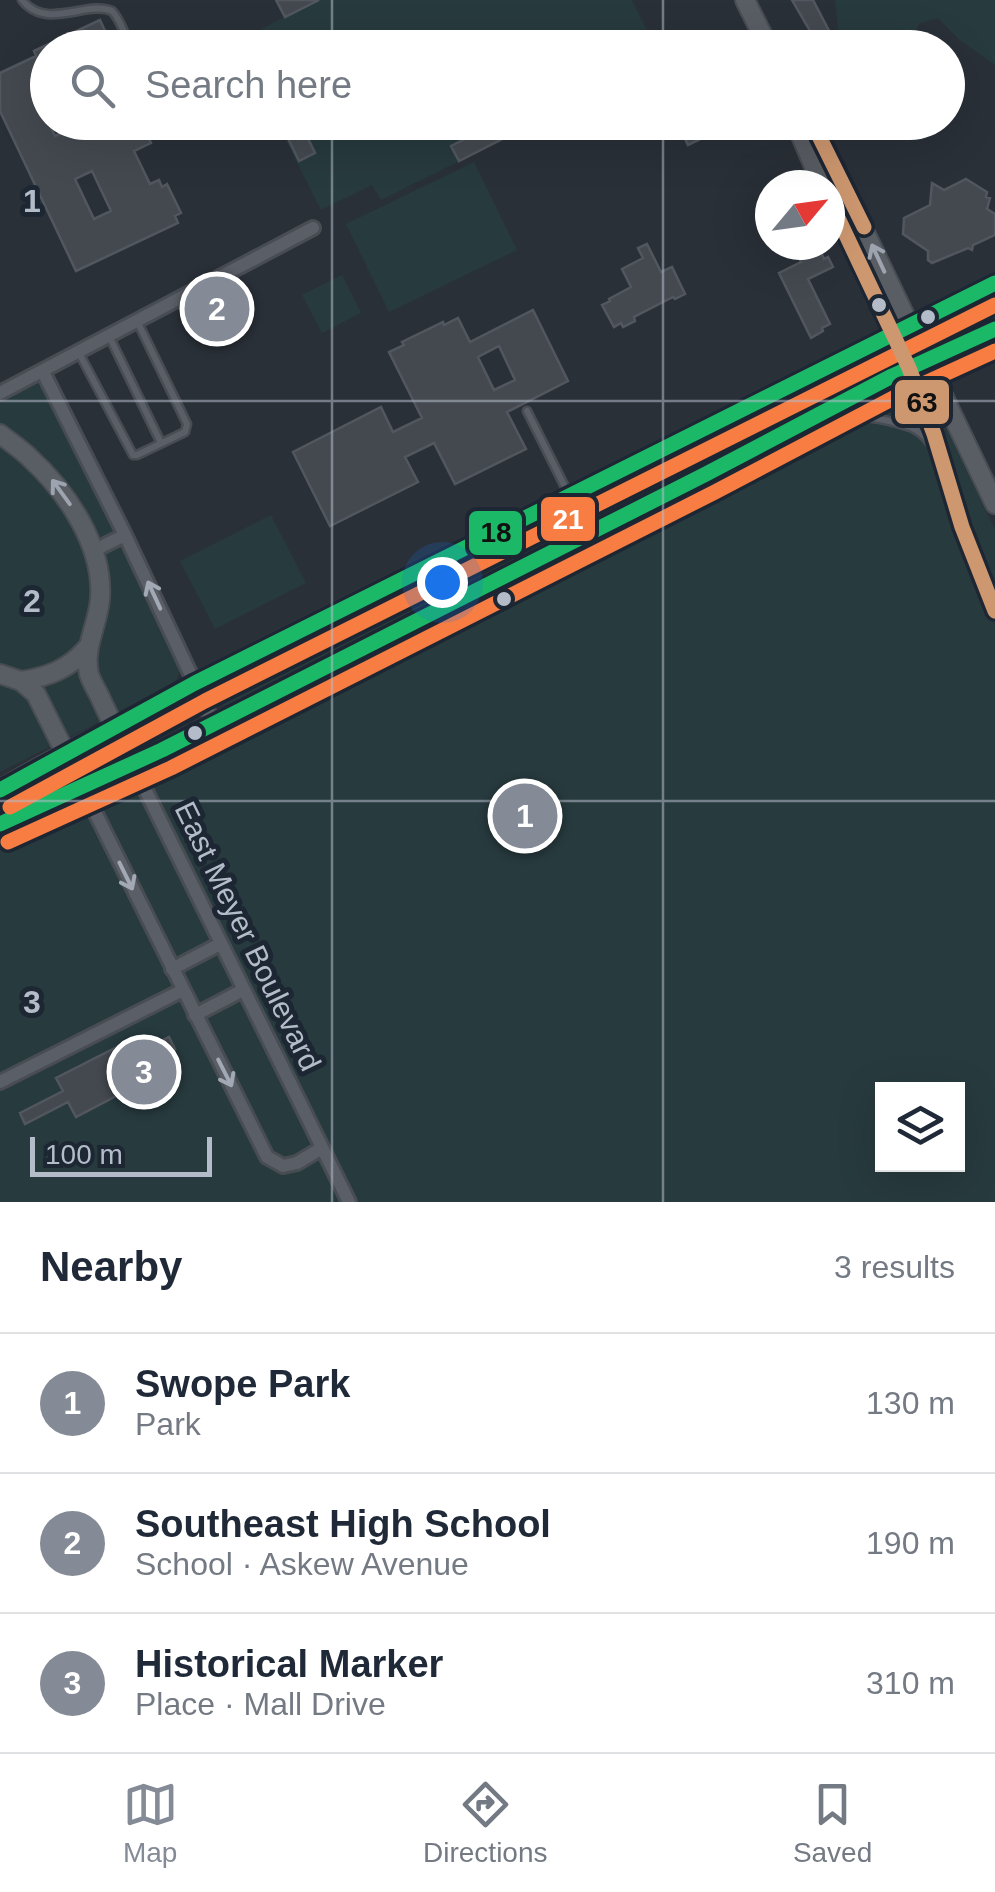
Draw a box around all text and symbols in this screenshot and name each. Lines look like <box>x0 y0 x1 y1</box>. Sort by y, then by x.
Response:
search box <box>30 30 965 140</box>
icon: search <box>65 58 120 113</box>
text: Search here <box>145 64 352 106</box>
north arrow <box>755 170 845 260</box>
text: 1 <box>23 183 41 219</box>
one-way arrow <box>868 244 887 274</box>
pin: 2 <box>184 272 250 346</box>
unlabelled marker <box>869 295 889 315</box>
unlabelled marker <box>918 307 938 327</box>
line badge: 63 <box>893 378 951 426</box>
text: 63 <box>906 387 938 418</box>
one-way arrow <box>50 479 71 506</box>
line badge: 21 <box>539 495 597 543</box>
text: 21 <box>552 504 584 535</box>
line badge: 18 <box>467 509 524 557</box>
text: 18 <box>480 517 512 548</box>
your location <box>417 557 468 608</box>
one-way arrow <box>143 581 162 611</box>
text: 2 <box>23 583 41 619</box>
unlabelled marker <box>494 589 514 609</box>
unlabelled marker <box>185 723 205 743</box>
pin: 1 <box>492 778 558 854</box>
street label: East Meyer Boulevard <box>168 796 328 1076</box>
one-way arrow <box>118 860 137 890</box>
text: 3 <box>23 984 41 1020</box>
pin: 3 <box>112 1034 176 1110</box>
one-way arrow <box>216 1058 235 1088</box>
map controls <box>875 1082 965 1172</box>
button: layers <box>875 1082 965 1172</box>
scale bar <box>30 1132 212 1176</box>
text: 100 m <box>45 1139 123 1170</box>
text: Nearby <box>40 1243 182 1290</box>
text: 3 results <box>834 1249 955 1285</box>
text: Swope Park <box>135 1363 350 1405</box>
text: 1 <box>64 1385 81 1421</box>
text: 130 m <box>866 1385 955 1421</box>
text: Park <box>135 1406 201 1442</box>
text: Southeast High School <box>135 1503 551 1545</box>
text: 2 <box>64 1525 81 1561</box>
text: 190 m <box>866 1525 955 1561</box>
text: School · Askew Avenue <box>135 1546 469 1582</box>
text: Historical Marker <box>135 1643 443 1685</box>
text: 3 <box>64 1665 81 1701</box>
text: 310 m <box>866 1665 955 1701</box>
text: Place · Mall Drive <box>135 1686 386 1722</box>
tab: Map <box>123 1777 178 1869</box>
tab: Directions <box>423 1777 548 1869</box>
tab: Saved <box>793 1777 872 1869</box>

